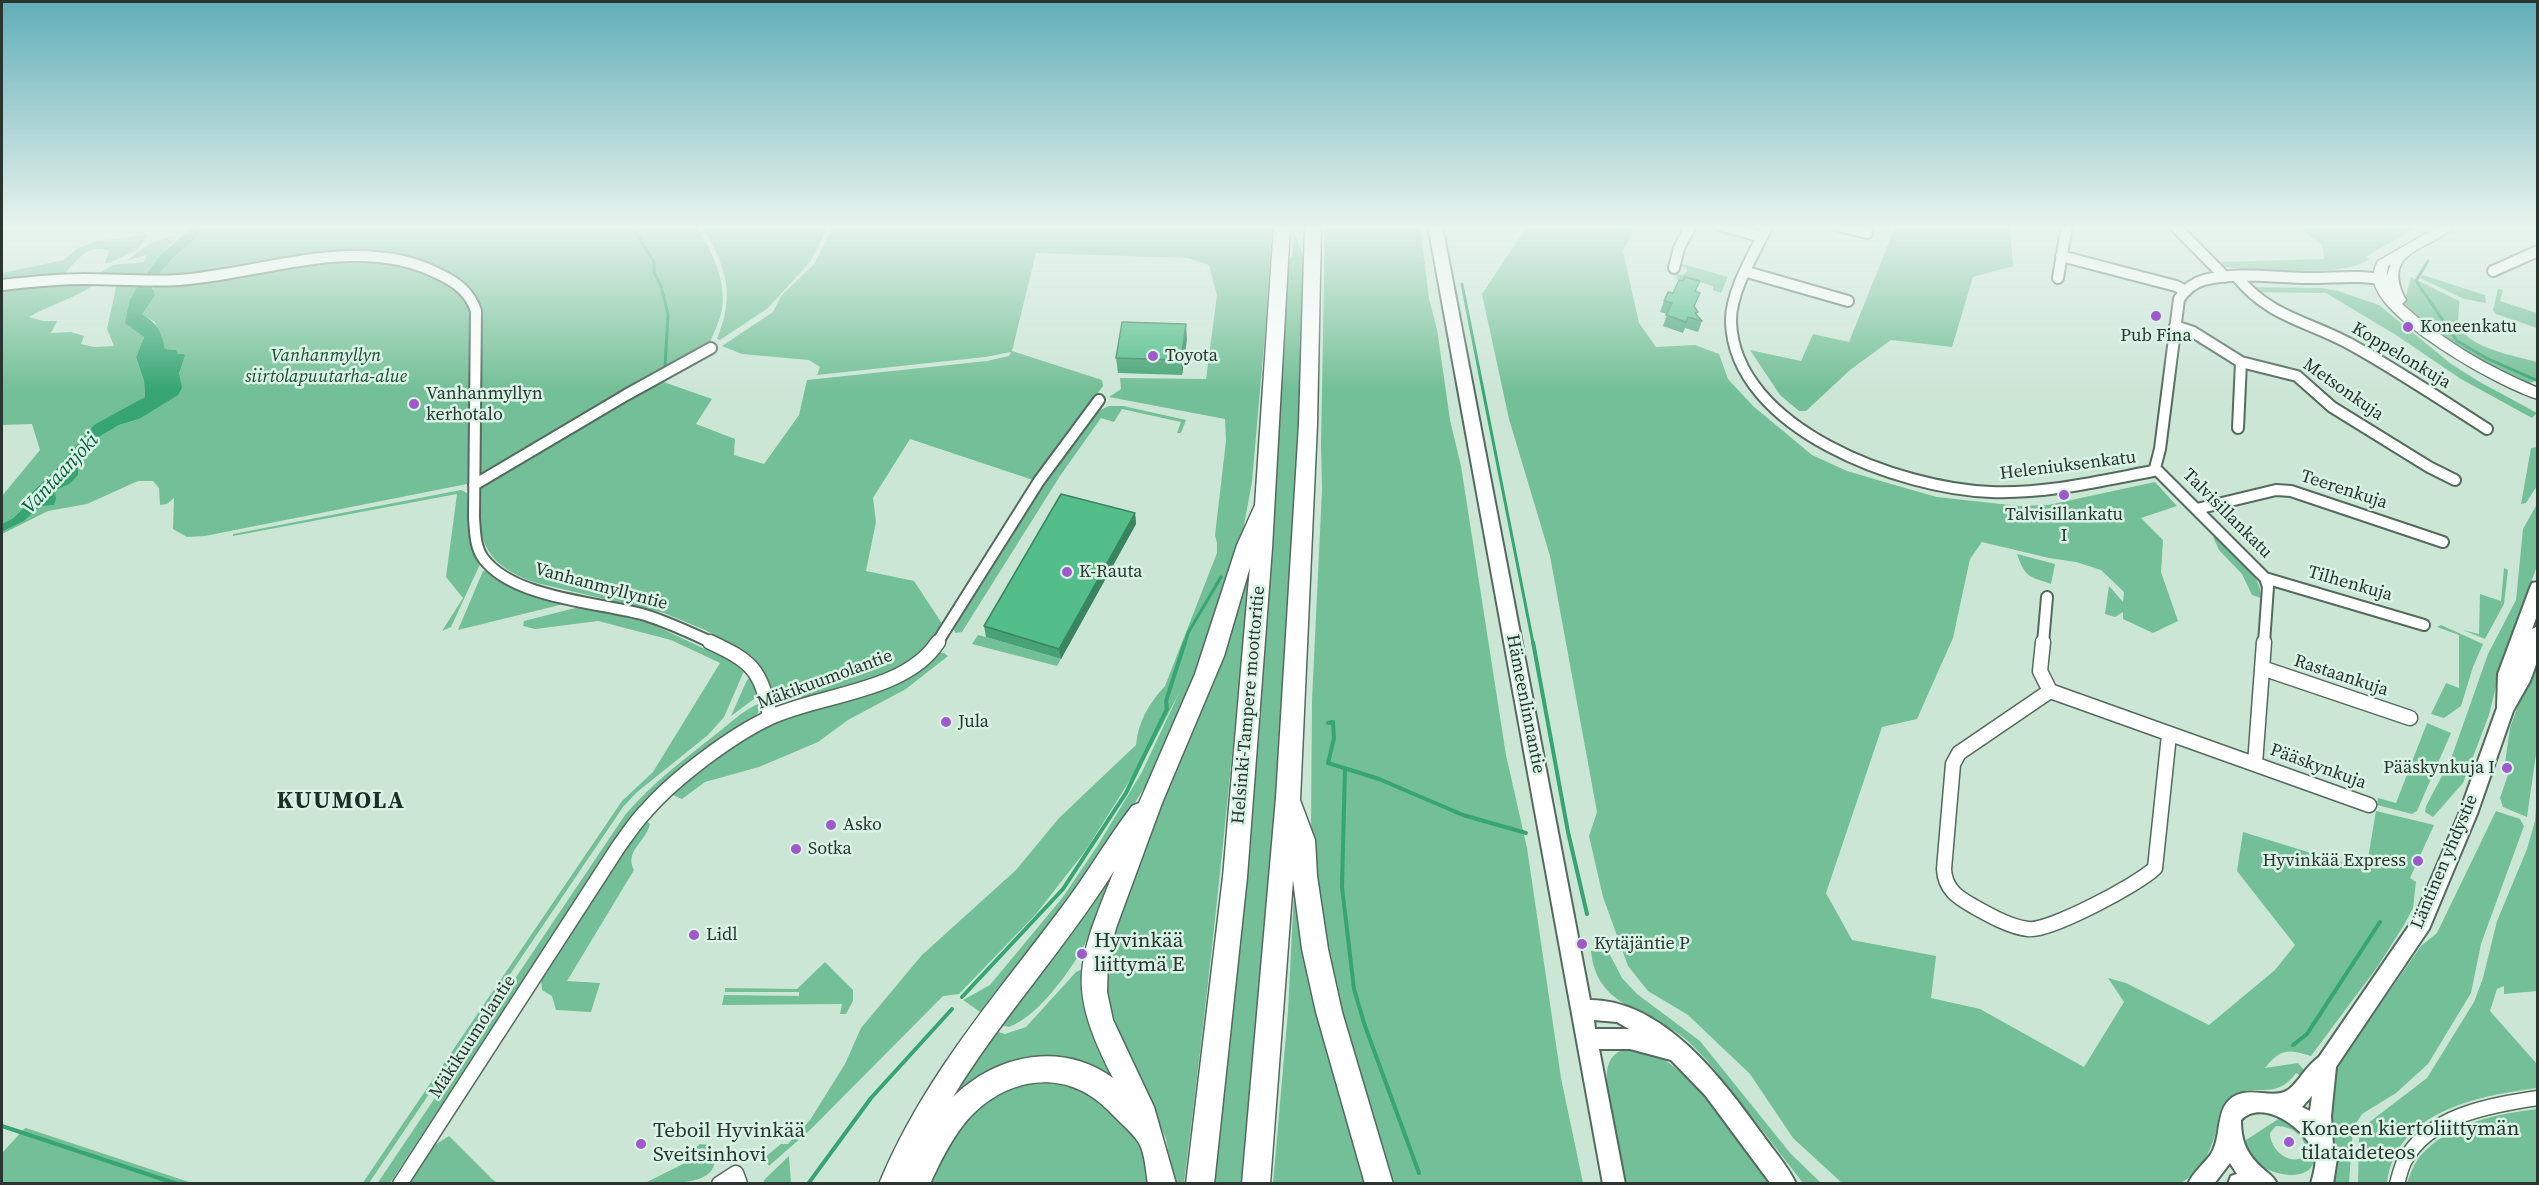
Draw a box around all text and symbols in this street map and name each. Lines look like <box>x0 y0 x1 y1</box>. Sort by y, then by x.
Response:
marker: Pub Fina <box>2149 309 2163 323</box>
place label: Koneenkatu <box>2420 316 2517 338</box>
street label: Koppelonkuja <box>2348 318 2454 394</box>
marker: Koneenkatu <box>2401 320 2415 334</box>
place label: Pub Fina <box>2120 325 2192 347</box>
park label: Vanhanmyllyn siirtolapuutarha-alue <box>245 345 407 388</box>
place label: Toyota <box>1165 345 1218 367</box>
marker: Toyota <box>1146 349 1160 363</box>
street label: Metsonkuja <box>2298 354 2388 426</box>
place label: Vanhanmyllyn kerhotalo <box>426 383 543 426</box>
marker: Vanhanmyllyn kerhotalo <box>407 397 421 411</box>
water label: Vantaanjoki <box>18 429 104 519</box>
street label: Heleniuksenkatu <box>1999 447 2137 485</box>
street label: Talvisillankatu <box>2178 465 2276 563</box>
street label: Teerenkuja <box>2298 466 2390 514</box>
marker: Talvisillankatu I <box>2057 488 2071 502</box>
place label: Talvisillankatu I <box>2005 504 2123 546</box>
street label: Vanhanmyllyntie <box>532 559 670 615</box>
place label: K-Rauta <box>1079 561 1142 583</box>
street label: Tilhenkuja <box>2305 562 2395 606</box>
marker: K-Rauta <box>1060 565 1074 579</box>
street label: Helsinki-Tampere moottoritie <box>1228 585 1270 825</box>
street label: Hämeenlinnantie <box>1501 633 1549 775</box>
street label: Mäkikuumolantie <box>754 645 896 715</box>
street label: Rastaankuja <box>2291 651 2391 701</box>
place label: Jula <box>958 711 989 733</box>
marker: Jula <box>939 715 953 729</box>
street label: Pääskynkuja <box>2267 740 2369 794</box>
place label: Pääskynkuja I <box>2383 757 2495 779</box>
marker: Pääskynkuja I <box>2500 761 2514 775</box>
district label: KUUMOLA <box>277 788 405 816</box>
street label: Läntinen yhdystie <box>2407 792 2483 932</box>
place label: Asko <box>843 814 882 836</box>
marker: Asko <box>824 818 838 832</box>
place label: Sotka <box>808 838 852 860</box>
marker: Sotka <box>789 842 803 856</box>
place label: Hyvinkää Express <box>2263 850 2406 872</box>
marker: Hyvinkää Express <box>2411 854 2425 868</box>
place label: Lidl <box>706 924 738 946</box>
marker: Lidl <box>687 928 701 942</box>
place label: Hyvinkää liittymä E <box>1094 929 1185 979</box>
place label: Kytäjäntie P <box>1594 933 1690 955</box>
marker: Kytäjäntie P <box>1575 937 1589 951</box>
marker: Hyvinkää liittymä E <box>1075 947 1089 961</box>
street label: Mäkikuumolantie <box>425 971 521 1103</box>
place label: Koneen kiertoliittymän tilataideteos <box>2301 1117 2519 1167</box>
place label: Teboil Hyvinkää Sveitsinhovi <box>653 1119 805 1169</box>
marker: Koneen kiertoliittymän tilataideteos <box>2282 1135 2296 1149</box>
marker: Teboil Hyvinkää Sveitsinhovi <box>634 1137 648 1151</box>

